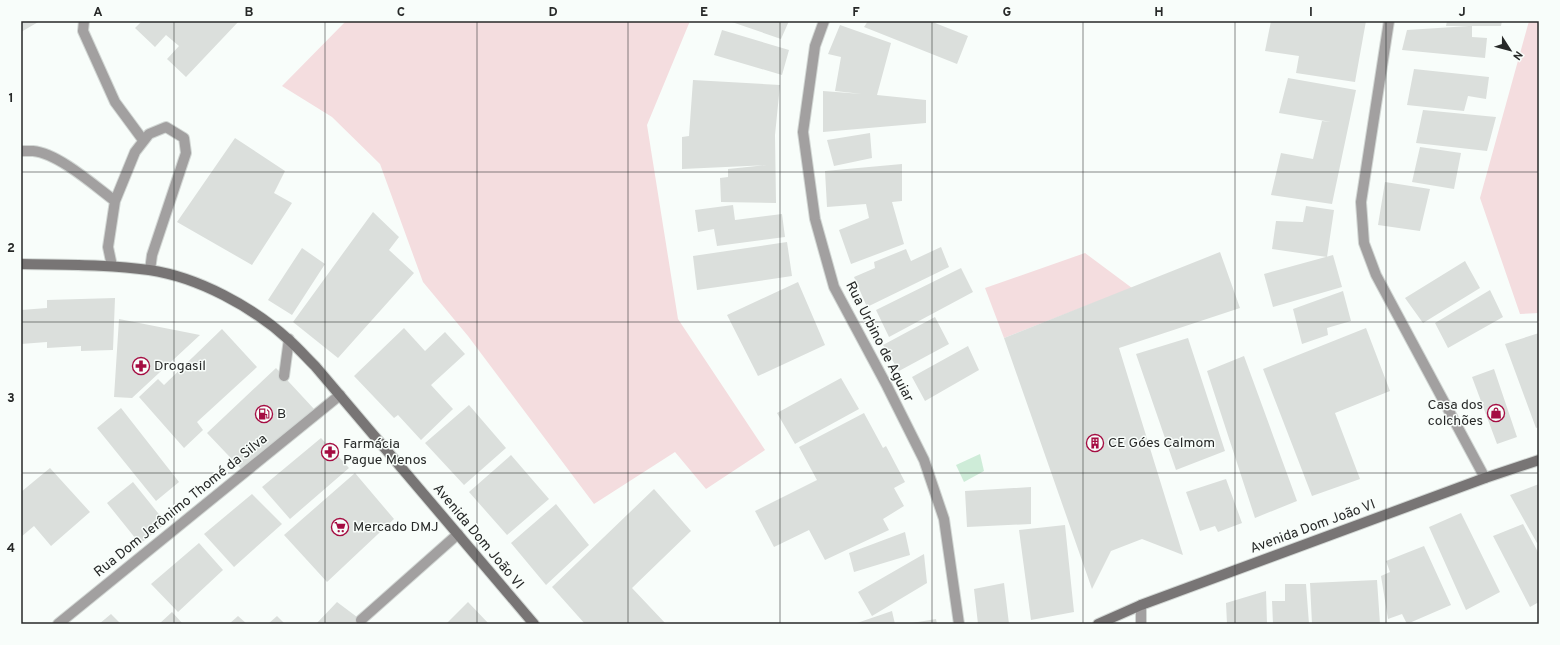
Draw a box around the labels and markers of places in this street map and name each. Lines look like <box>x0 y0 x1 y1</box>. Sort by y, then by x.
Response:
pharmacy icon: Drogasil <box>131 356 151 376</box>
place label: Drogasil <box>154 358 206 375</box>
place label: Casa dos colchões <box>1427 397 1483 430</box>
shop icon: Casa dos colchões <box>1486 403 1506 423</box>
fuel station icon: B <box>254 404 274 424</box>
place label: B <box>277 406 286 423</box>
building icon: CE Góes Calmom <box>1085 433 1105 453</box>
place label: CE Góes Calmom <box>1108 435 1215 452</box>
place label: Farmácia Pague Menos <box>343 436 427 469</box>
pharmacy icon: Farmácia Pague Menos <box>320 442 340 462</box>
supermarket icon: Mercado DMJ <box>330 517 350 537</box>
place label: Mercado DMJ <box>353 519 439 536</box>

